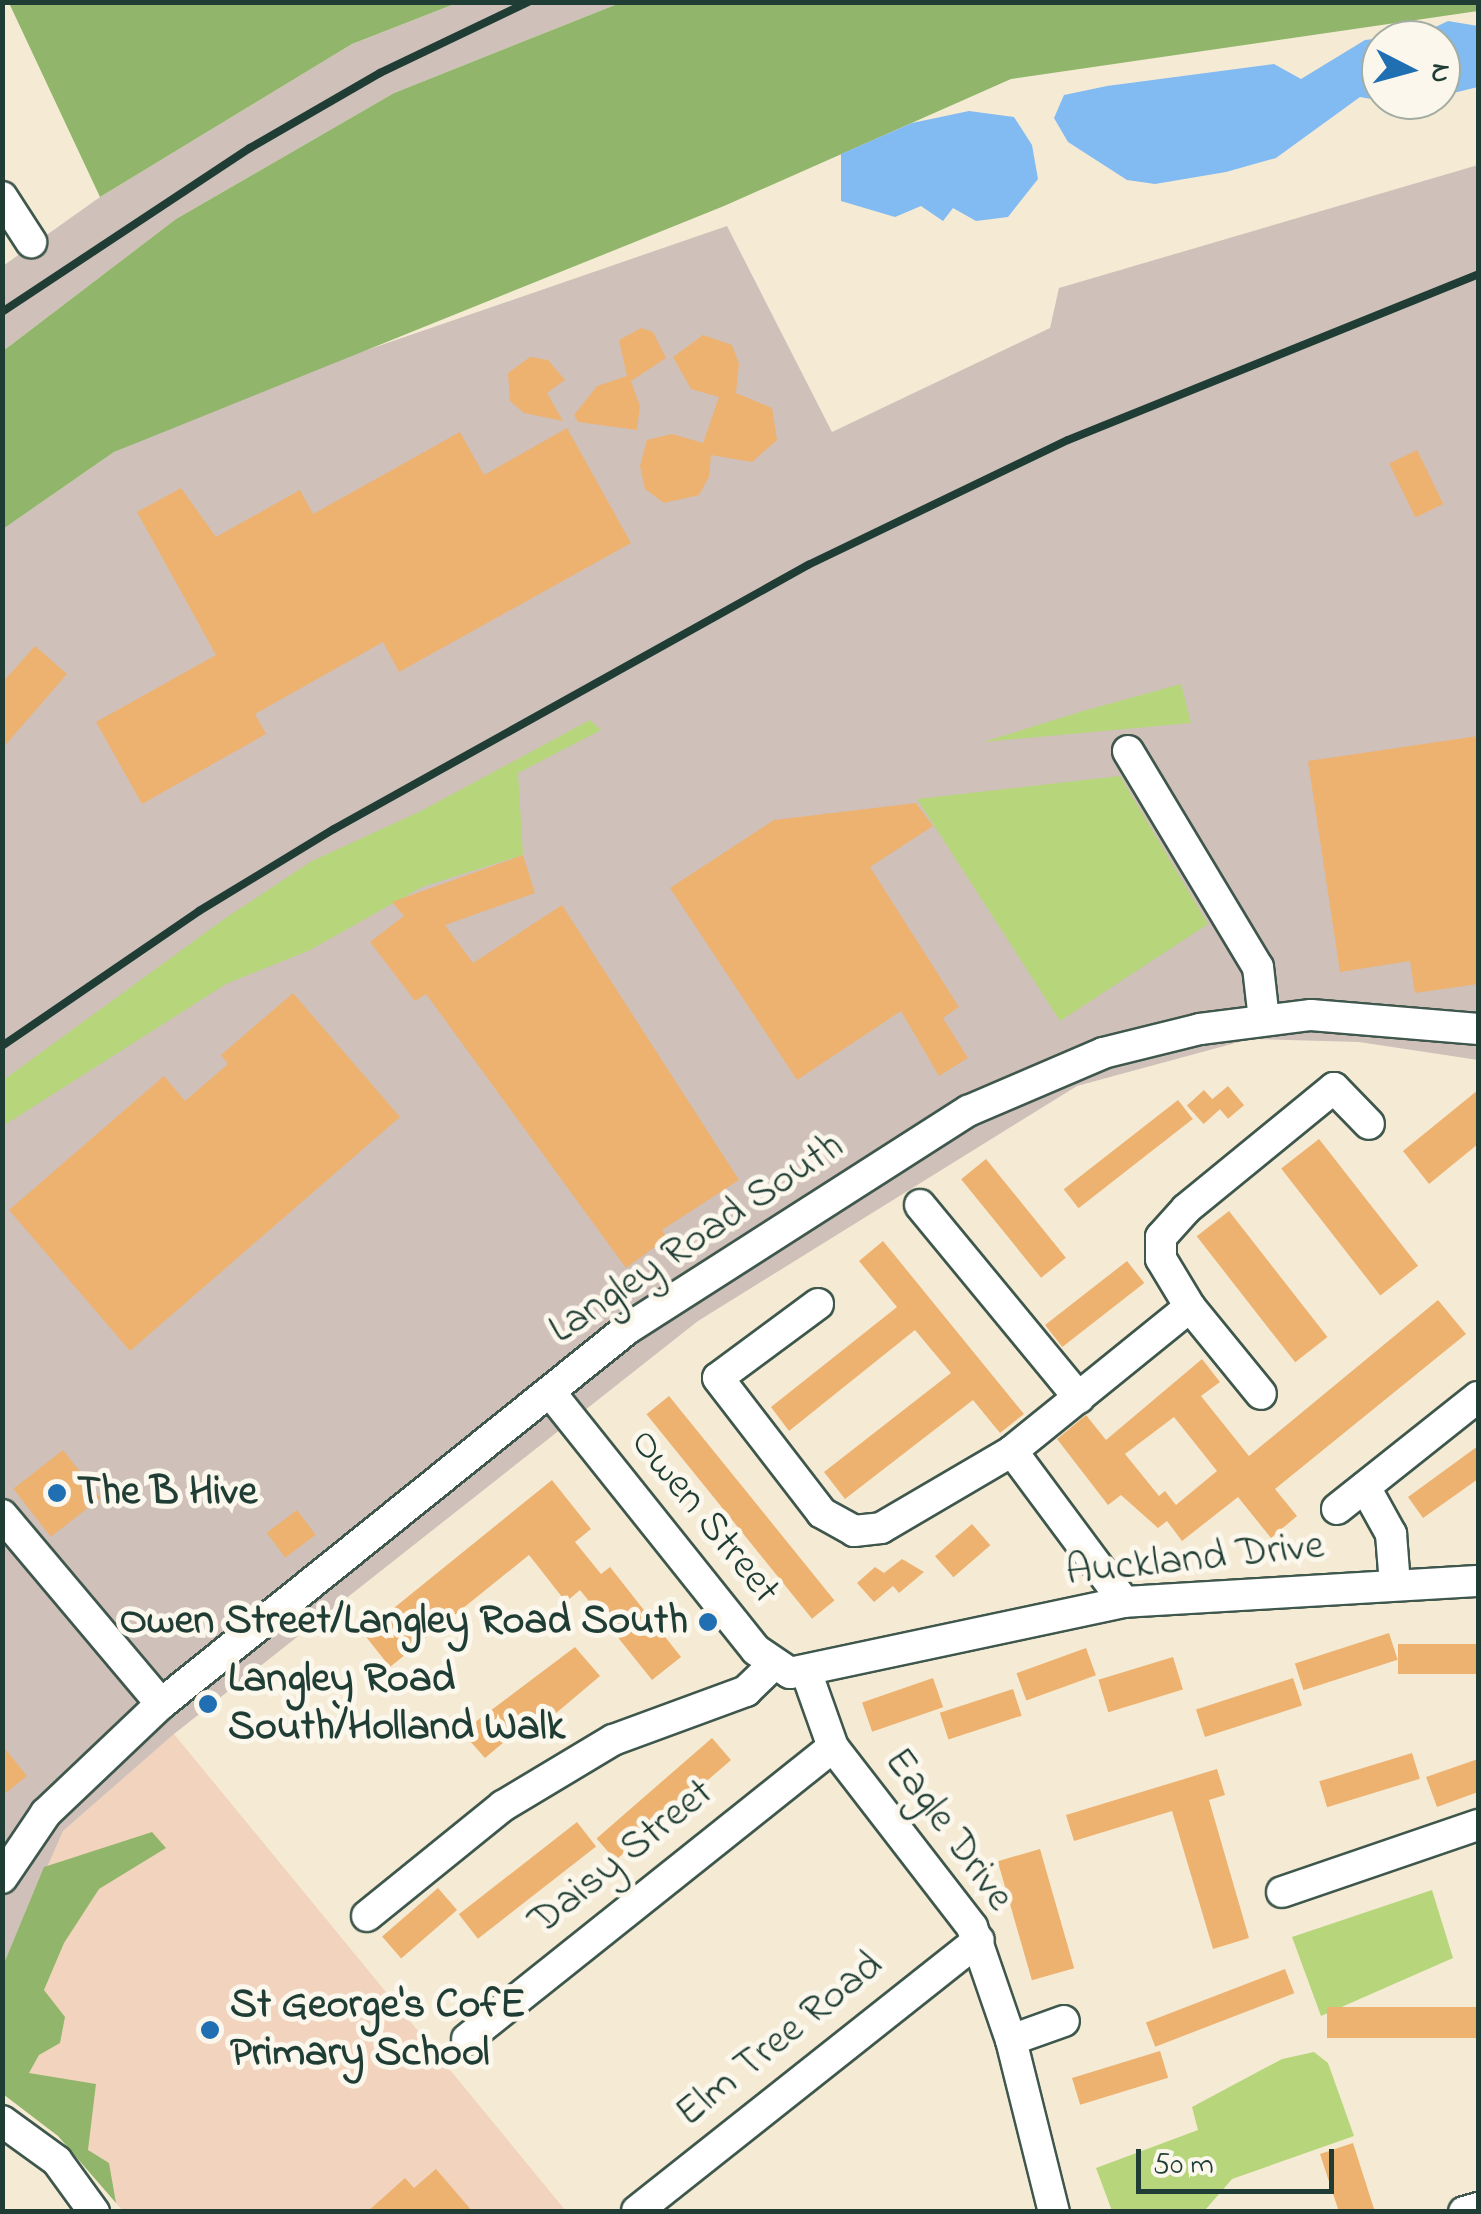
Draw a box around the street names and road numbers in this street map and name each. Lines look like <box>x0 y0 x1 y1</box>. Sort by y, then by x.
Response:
street label: Langley Road South <box>540 1122 854 1356</box>
street label: Owen Street <box>618 1419 790 1615</box>
street label: Auckland Drive <box>1064 1521 1326 1599</box>
street label: Eagle Drive <box>872 1739 1024 1921</box>
street label: Daisy Street <box>520 1769 724 1947</box>
street label: Elm Tree Road <box>666 1941 894 2139</box>

